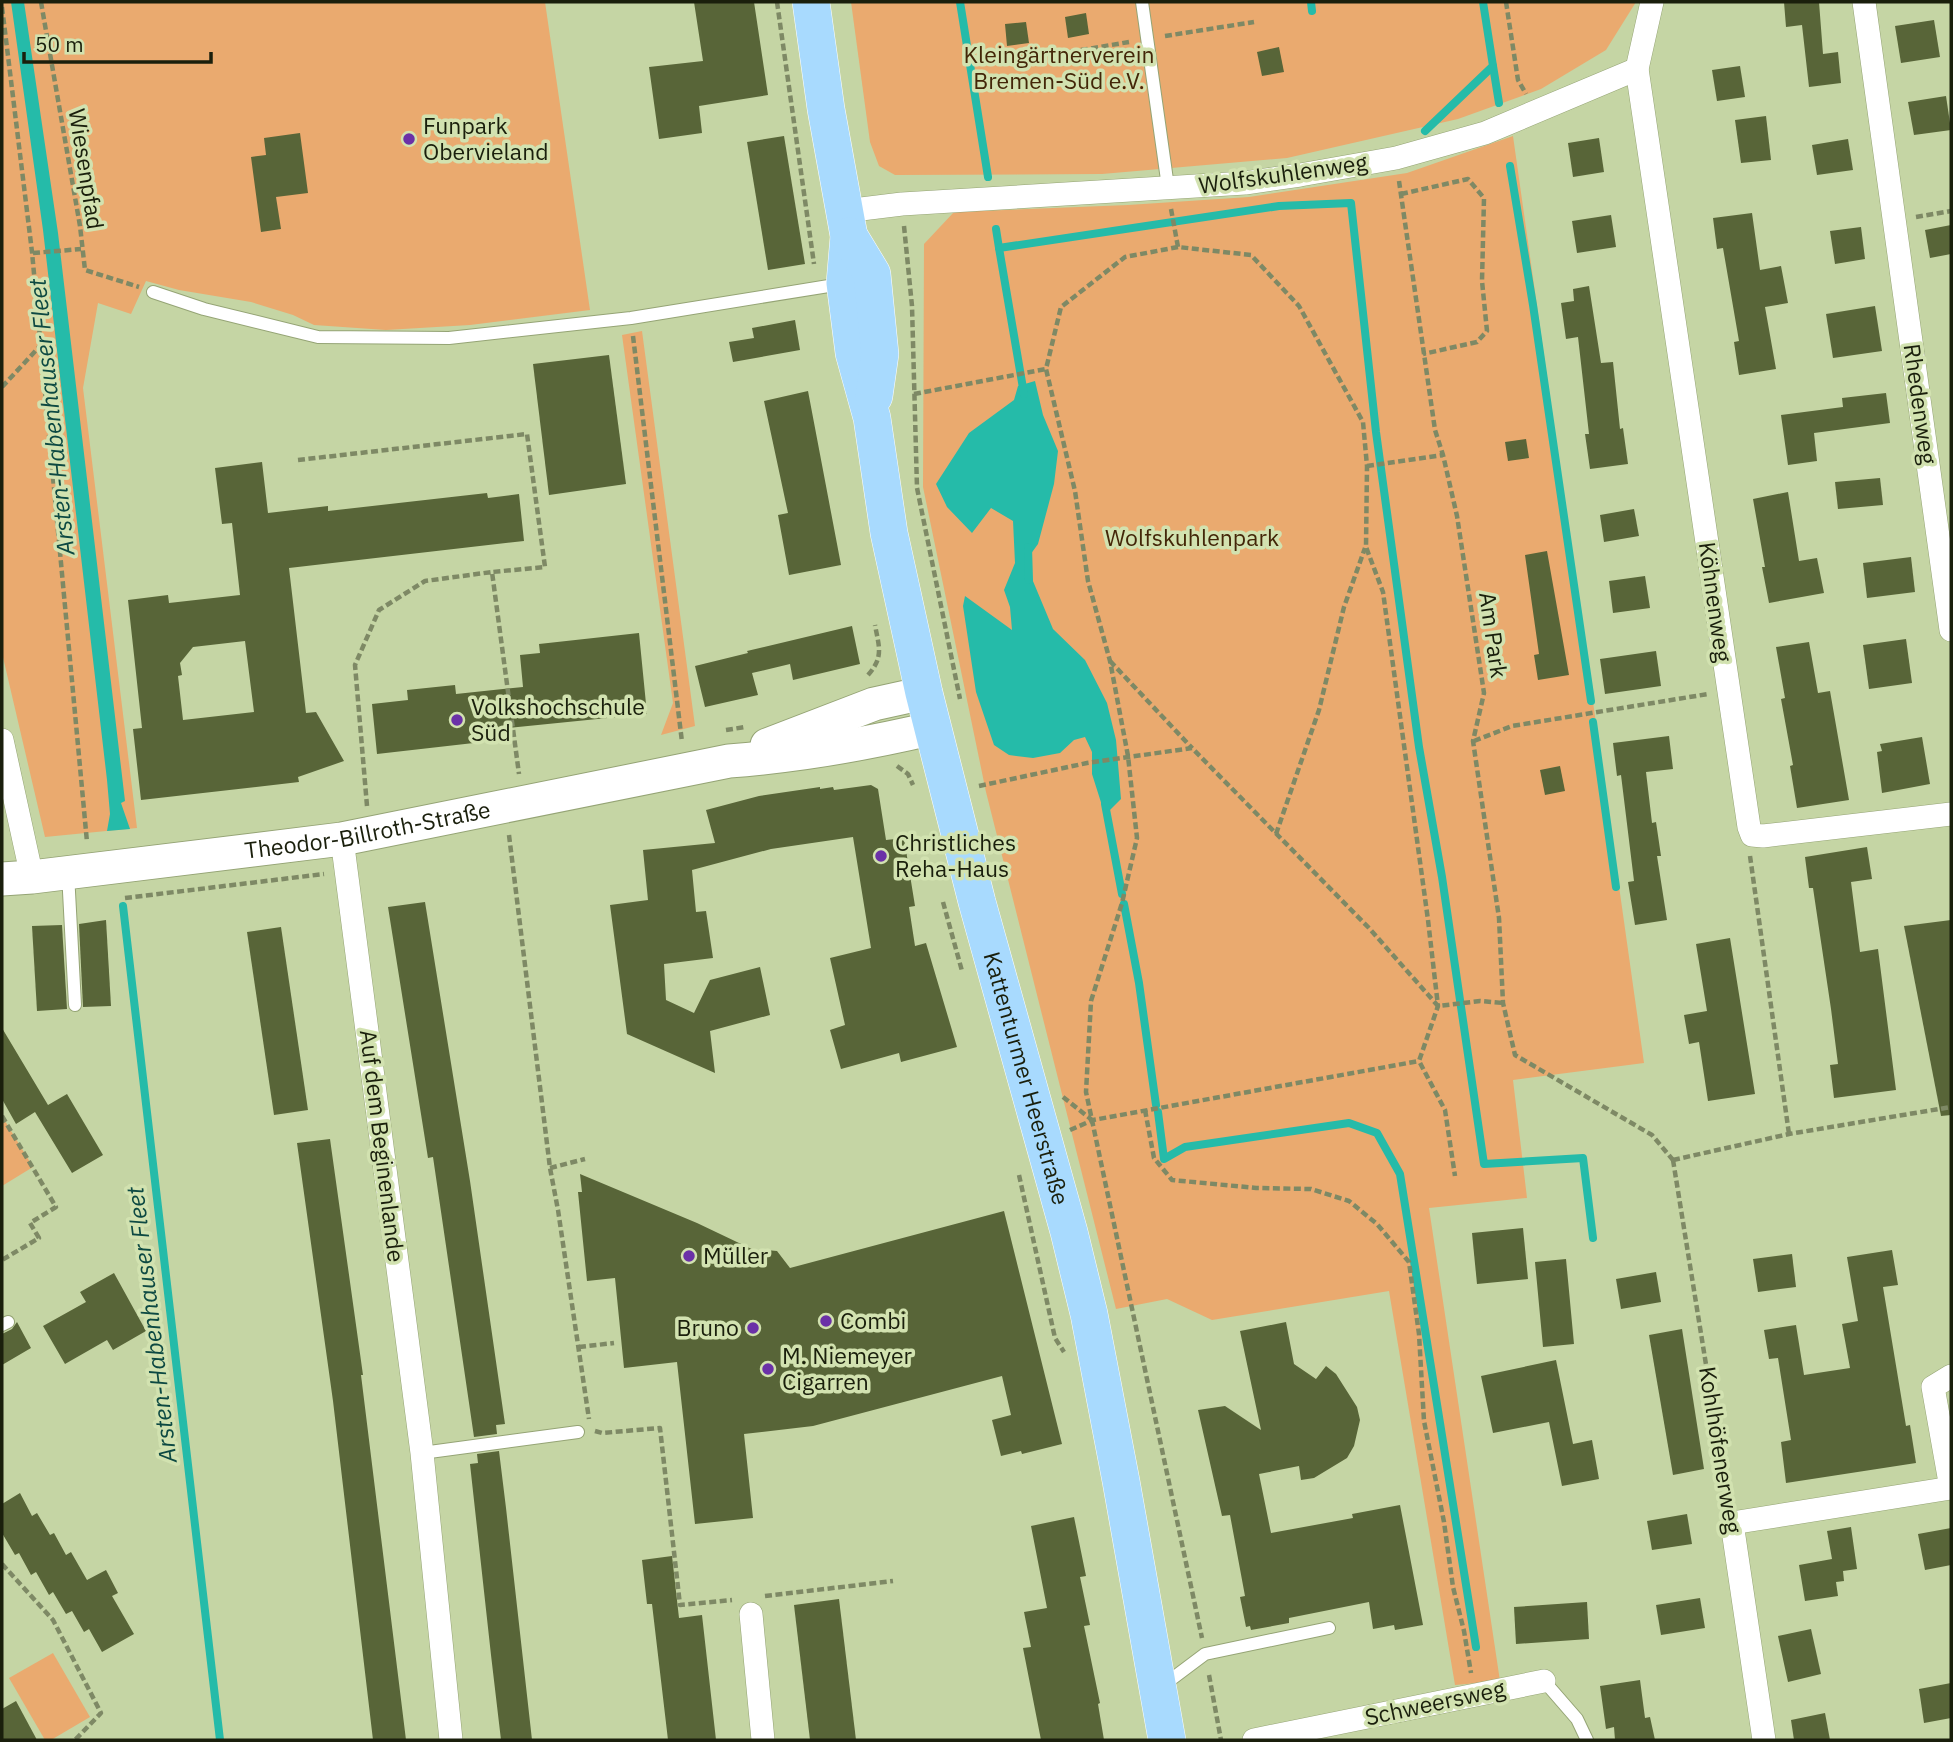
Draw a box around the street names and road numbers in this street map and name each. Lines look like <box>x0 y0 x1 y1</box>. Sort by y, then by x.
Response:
street label: Wiesenpfad <box>63 106 111 231</box>
street label: Wolfskuhlenweg <box>1197 146 1369 200</box>
street label: Rhedenweg <box>1898 342 1944 466</box>
street label: Köhnenweg <box>1693 540 1739 664</box>
street label: Am Park <box>1473 590 1515 680</box>
street label: Theodor-Billroth-Straße <box>243 793 493 865</box>
street label: Kattenturmer Heerstraße <box>978 948 1077 1208</box>
street label: Auf dem Beginenlande <box>354 1028 412 1264</box>
street label: Kohlhöfenerweg <box>1693 1364 1749 1535</box>
street label: Schweersweg <box>1362 1673 1508 1732</box>

